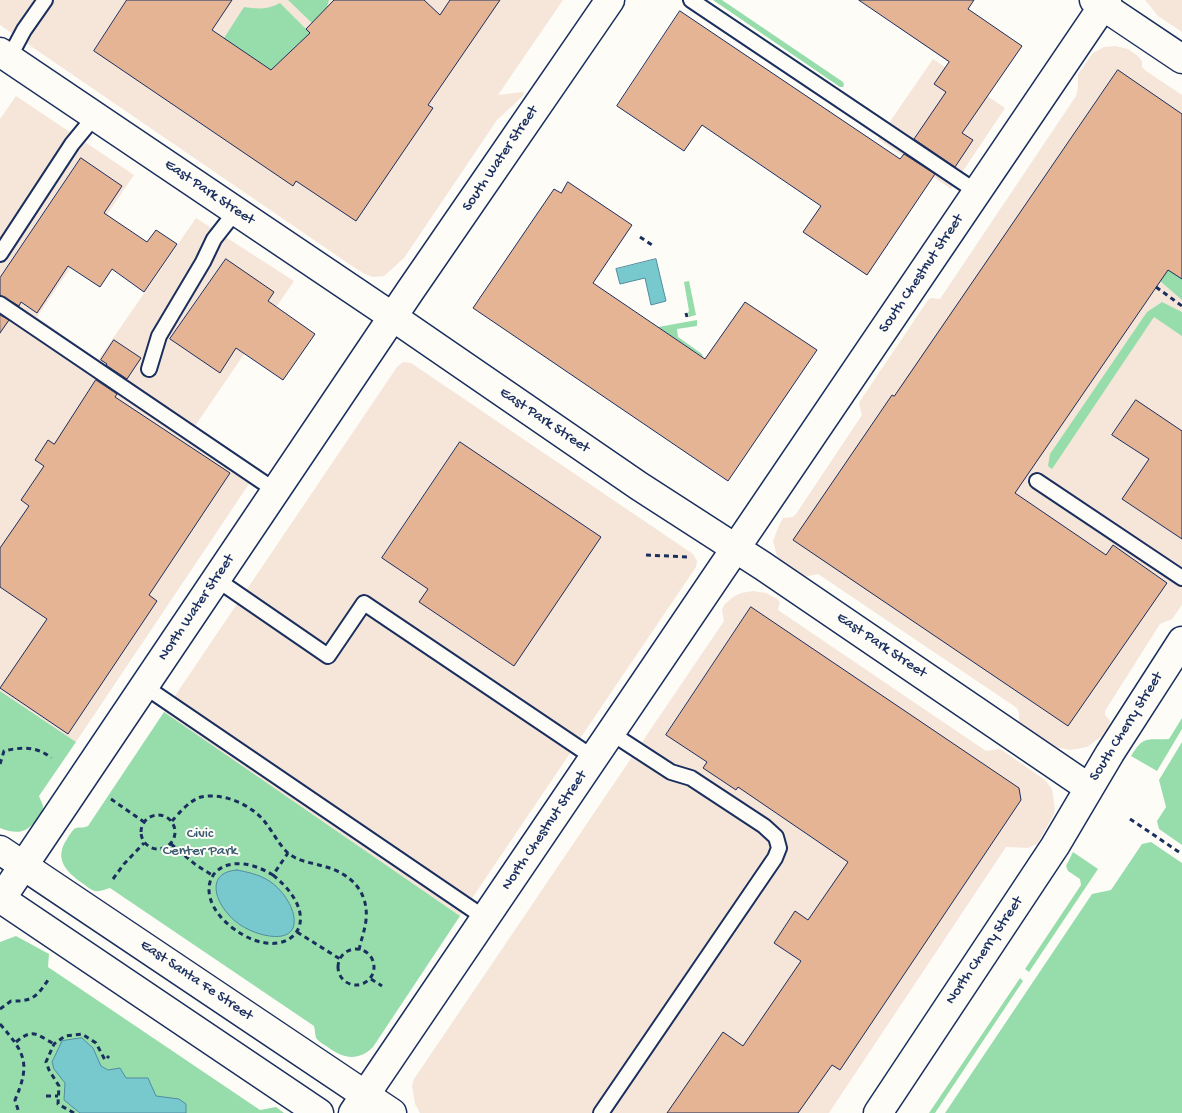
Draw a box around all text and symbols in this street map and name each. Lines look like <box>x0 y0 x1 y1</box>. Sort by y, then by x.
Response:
street label: South Water Street <box>459 103 543 215</box>
street label: East Park Street <box>160 156 258 230</box>
street label: South Chestnut Street <box>876 211 968 337</box>
street label: East Park Street <box>495 384 593 458</box>
street label: North Water Street <box>155 551 239 665</box>
street label: East Park Street <box>832 609 930 683</box>
street label: South Cherry Street <box>1086 669 1168 785</box>
street label: North Chestnut Street <box>498 768 592 894</box>
park label: Civic Center Park <box>163 826 237 861</box>
street label: North Cherry Street <box>942 894 1028 1008</box>
street label: East Santa Fe Street <box>136 937 256 1025</box>

